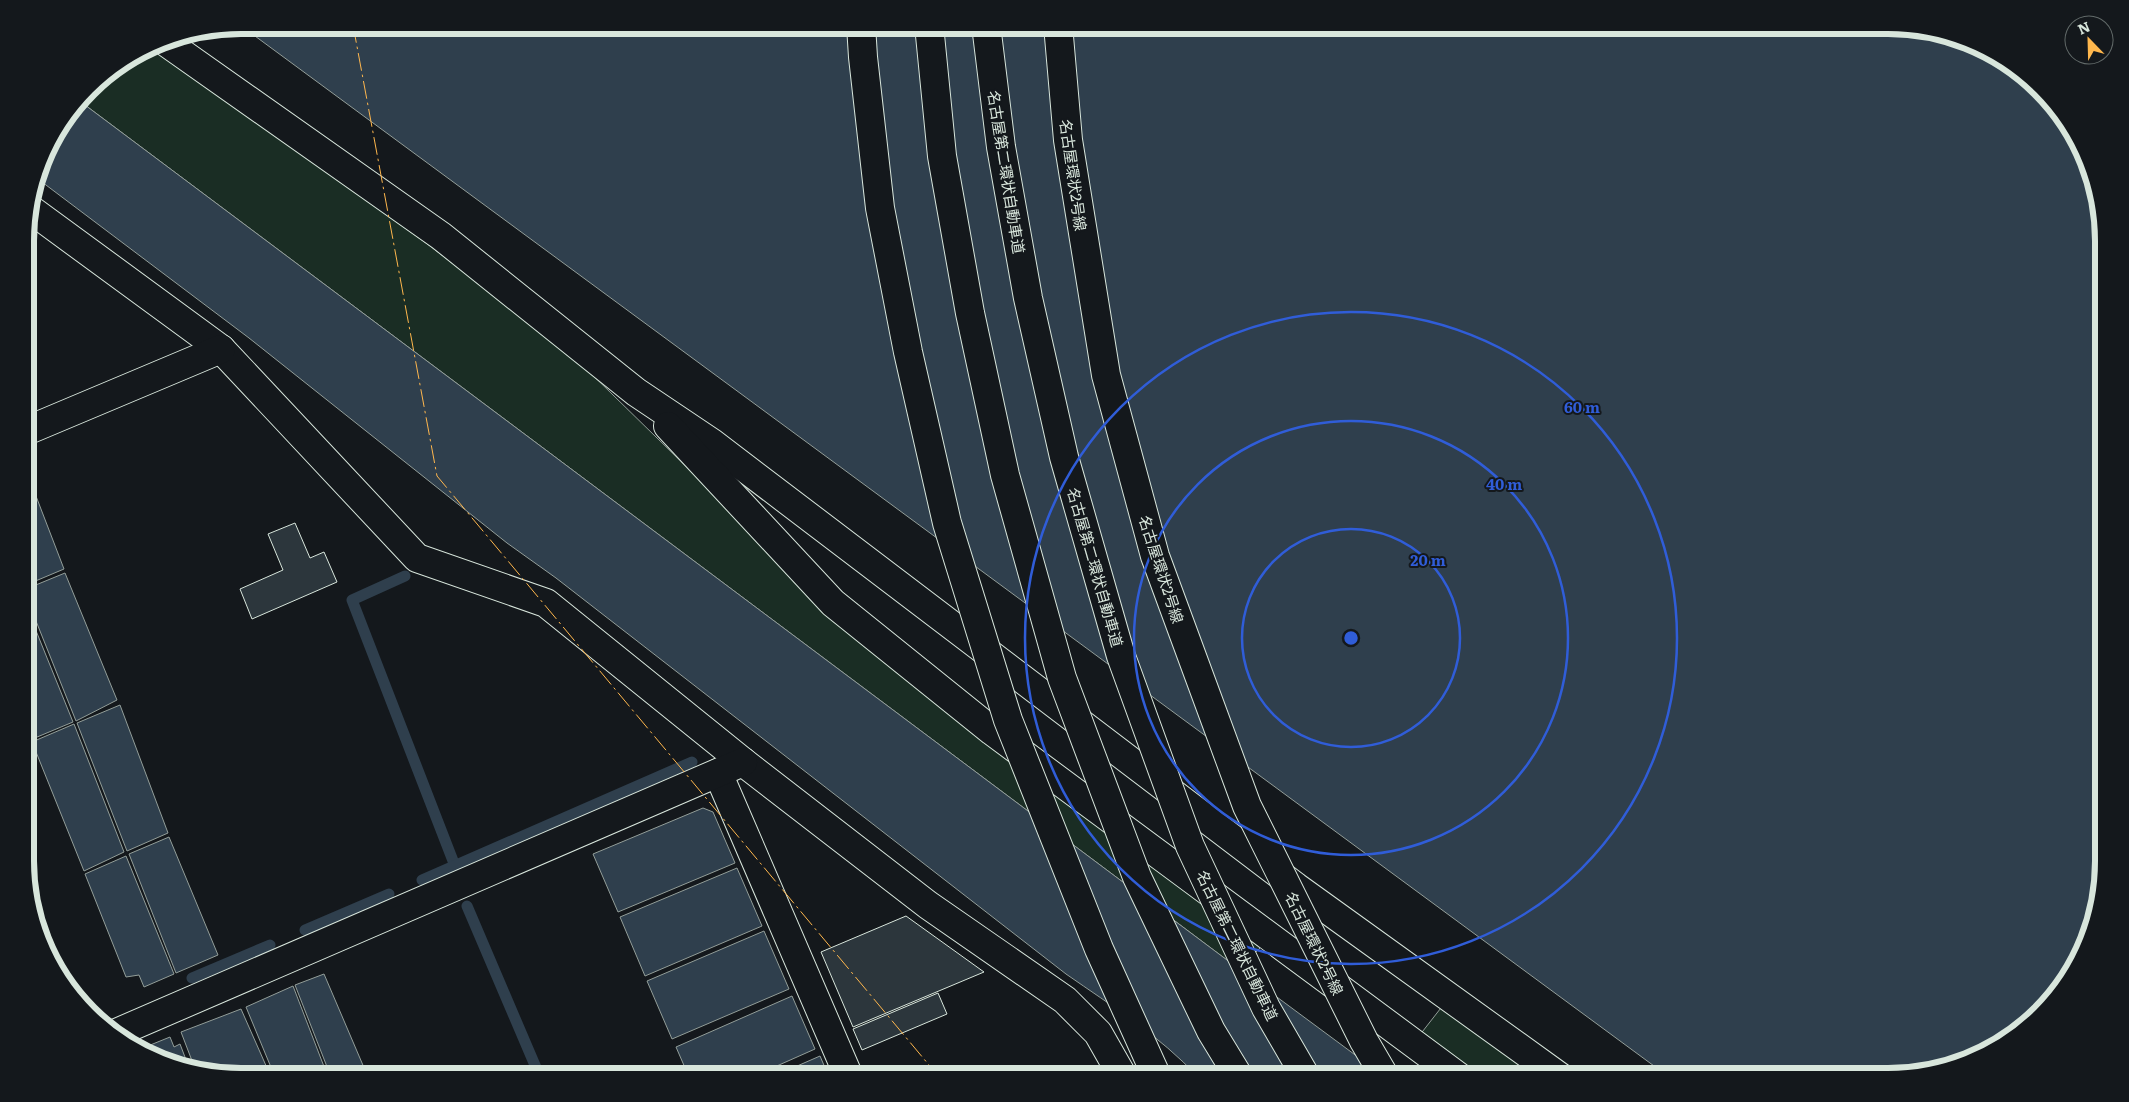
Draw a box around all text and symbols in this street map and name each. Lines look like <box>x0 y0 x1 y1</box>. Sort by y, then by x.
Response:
north arrow <box>2064 15 2114 65</box>
text: N <box>2074 16 2093 39</box>
street label: 名古屋第二環状自動車道 <box>983 89 1031 255</box>
street label: 名古屋環状2号線 <box>1055 118 1093 232</box>
text: 60 m <box>1564 395 1600 418</box>
text: 40 m <box>1486 472 1522 495</box>
street label: 名古屋第二環状自動車道 <box>1062 485 1130 649</box>
street label: 名古屋環状2号線 <box>1134 512 1190 626</box>
text: 20 m <box>1410 548 1446 571</box>
centre of rings <box>1342 629 1360 647</box>
street label: 名古屋第二環状自動車道 <box>1191 866 1285 1024</box>
street label: 名古屋環状2号線 <box>1280 887 1350 999</box>

